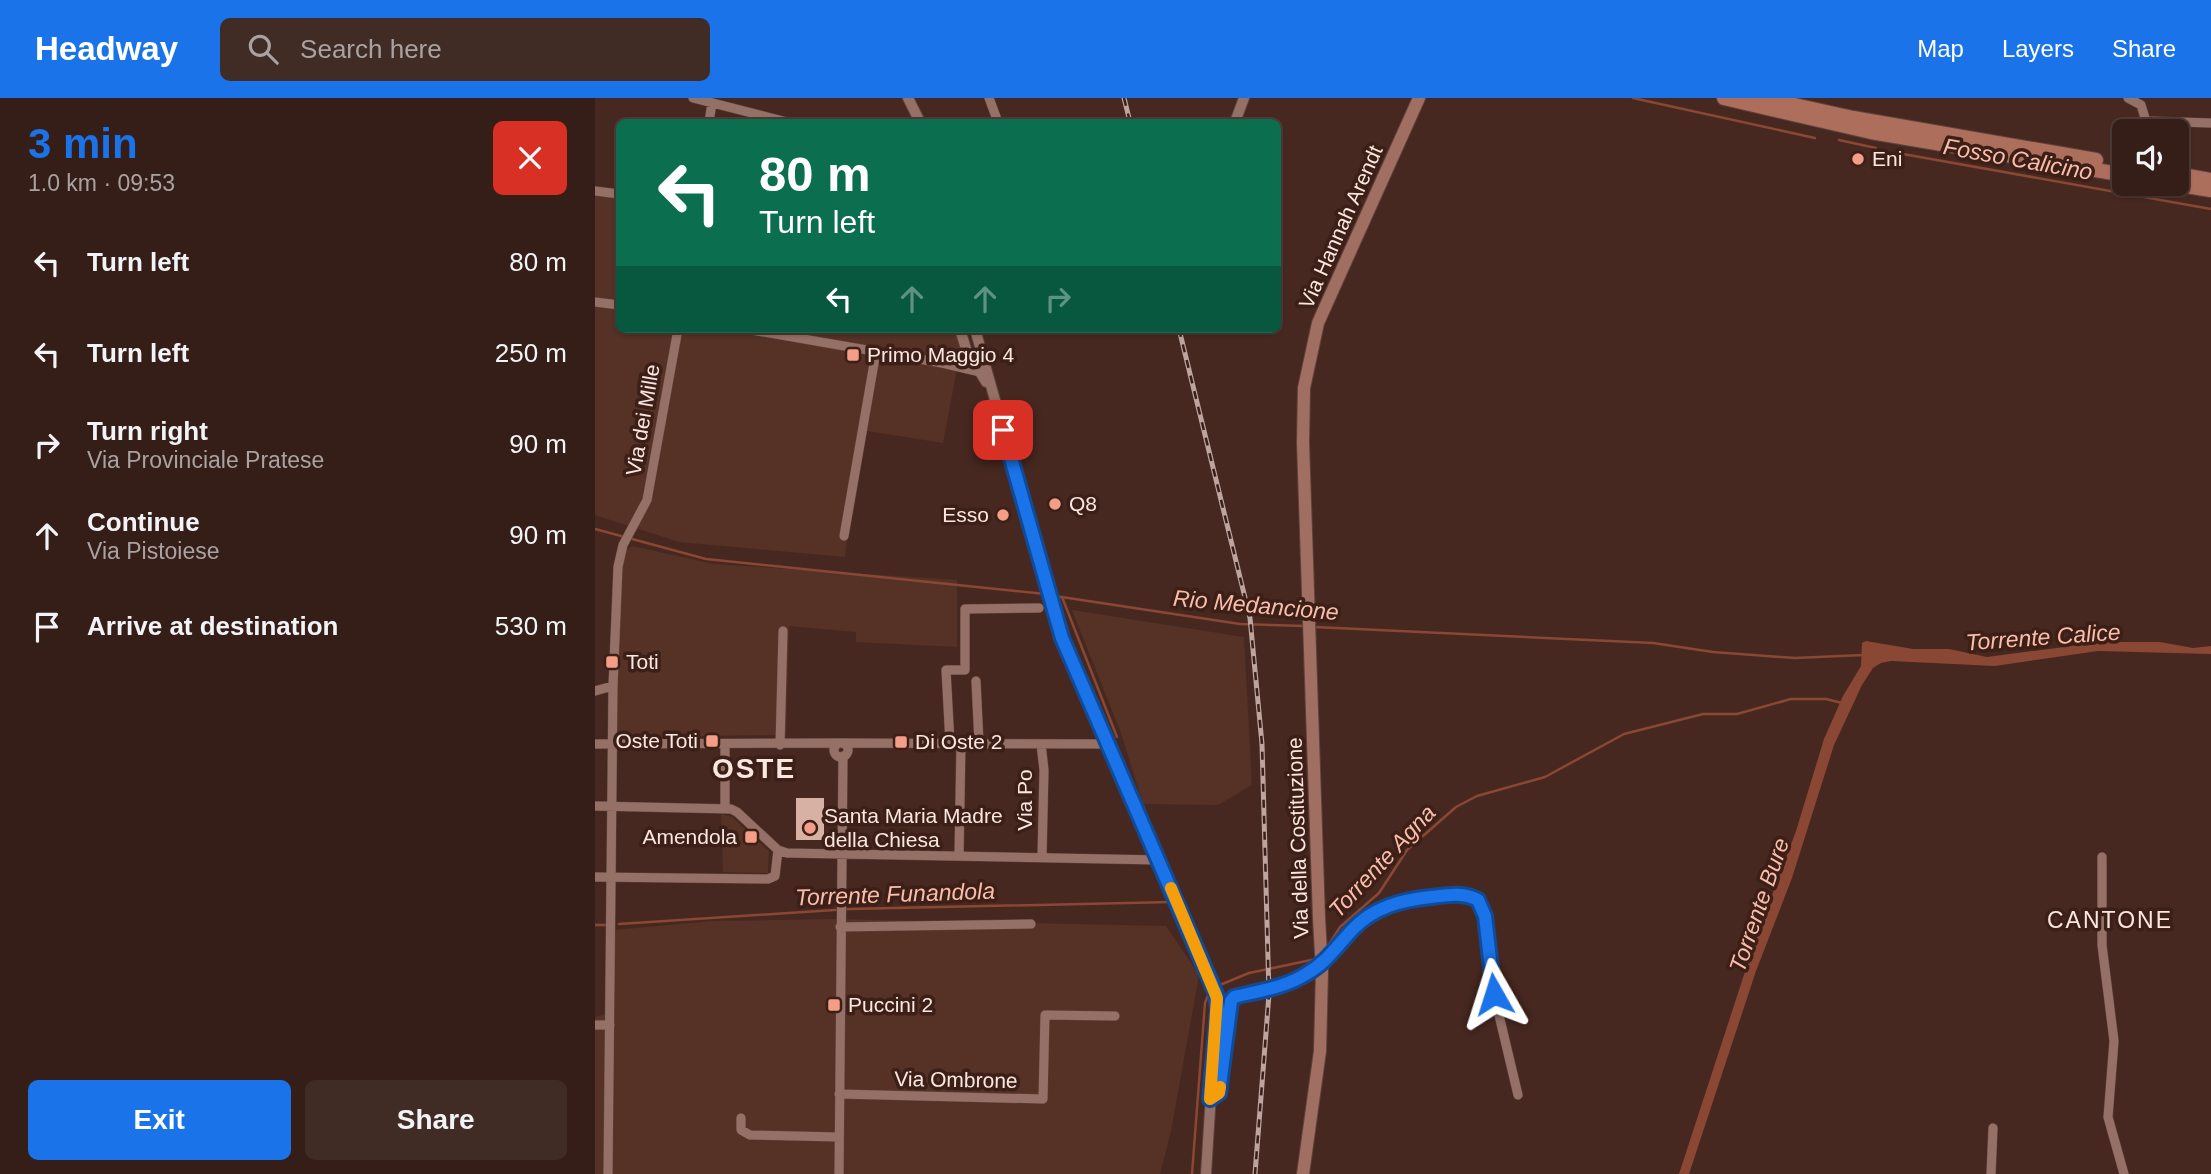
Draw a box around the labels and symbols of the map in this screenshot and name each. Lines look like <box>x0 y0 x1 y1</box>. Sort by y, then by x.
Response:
water label: Fosso Calicino <box>1941 133 2095 185</box>
street label: Via Hannah Arendt <box>1294 142 1387 312</box>
place label: Eni <box>1872 147 1902 170</box>
marker: Eni <box>1850 151 1866 167</box>
place label: Primo Maggio 4 <box>867 343 1014 366</box>
marker: Primo Maggio 4 <box>845 347 861 363</box>
street label: Via dei Mille <box>621 362 664 477</box>
pin <box>973 400 1033 460</box>
place label: Q8 <box>1069 492 1097 515</box>
marker: Q8 <box>1047 496 1063 512</box>
place label: Esso <box>942 503 989 526</box>
marker: Esso <box>995 507 1011 523</box>
water label: Rio Medancione <box>1172 585 1340 625</box>
water label: Torrente Calice <box>1965 619 2121 655</box>
place label: Toti <box>626 650 659 673</box>
marker: Toti <box>604 654 620 670</box>
place label: Oste Toti <box>616 729 698 752</box>
place label: Di Oste 2 <box>915 730 1003 753</box>
marker: Oste Toti <box>704 733 720 749</box>
marker: Di Oste 2 <box>893 734 909 750</box>
street label: Via della Costituzione <box>1282 737 1313 939</box>
district label: OSTE <box>712 753 796 784</box>
street label: Via Po <box>1013 769 1036 831</box>
water label: Torrente Agna <box>1323 799 1441 923</box>
place label: Santa Maria Madre della Chiesa <box>824 804 1003 851</box>
marker: Santa Maria Madre della Chiesa <box>802 820 818 836</box>
place label: Amendola <box>642 825 737 848</box>
marker: Amendola <box>743 829 759 845</box>
water label: Torrente Bure <box>1724 835 1794 975</box>
water label: Torrente Funandola <box>795 878 995 910</box>
district label: CANTONE <box>2047 907 2173 933</box>
position arrow <box>1457 957 1531 1031</box>
place label: Puccini 2 <box>848 993 933 1016</box>
marker: Puccini 2 <box>826 997 842 1013</box>
street label: Via Ombrone <box>894 1067 1018 1092</box>

